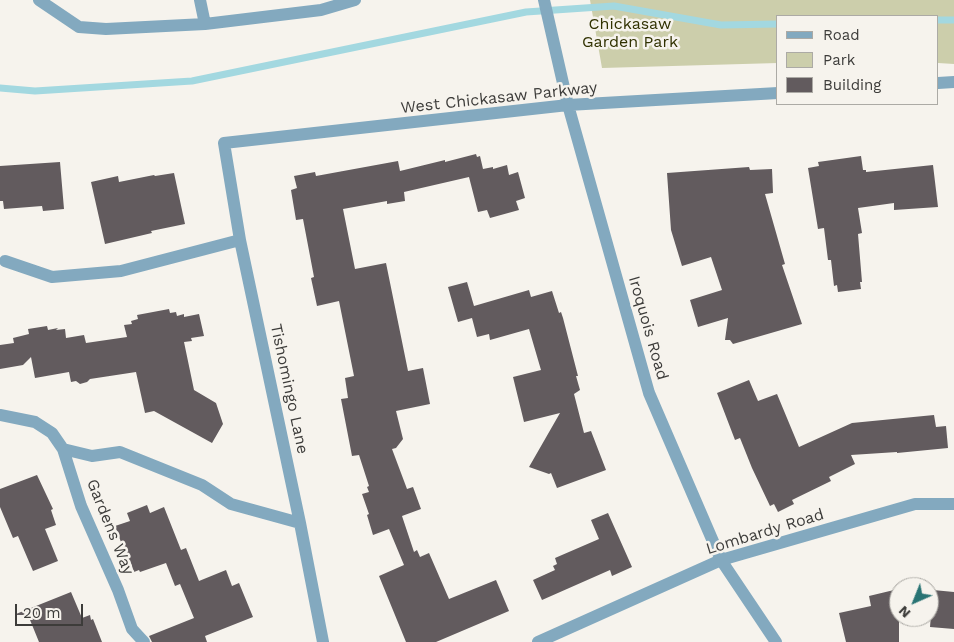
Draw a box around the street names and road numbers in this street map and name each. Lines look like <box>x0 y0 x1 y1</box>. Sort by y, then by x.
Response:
street label: West Chickasaw Parkway <box>400 78 598 118</box>
street label: Iroquois Road <box>624 274 672 382</box>
street label: Tishomingo Lane <box>266 322 312 456</box>
street label: Gardens Way <box>82 476 138 578</box>
street label: Lombardy Road <box>704 505 826 559</box>

